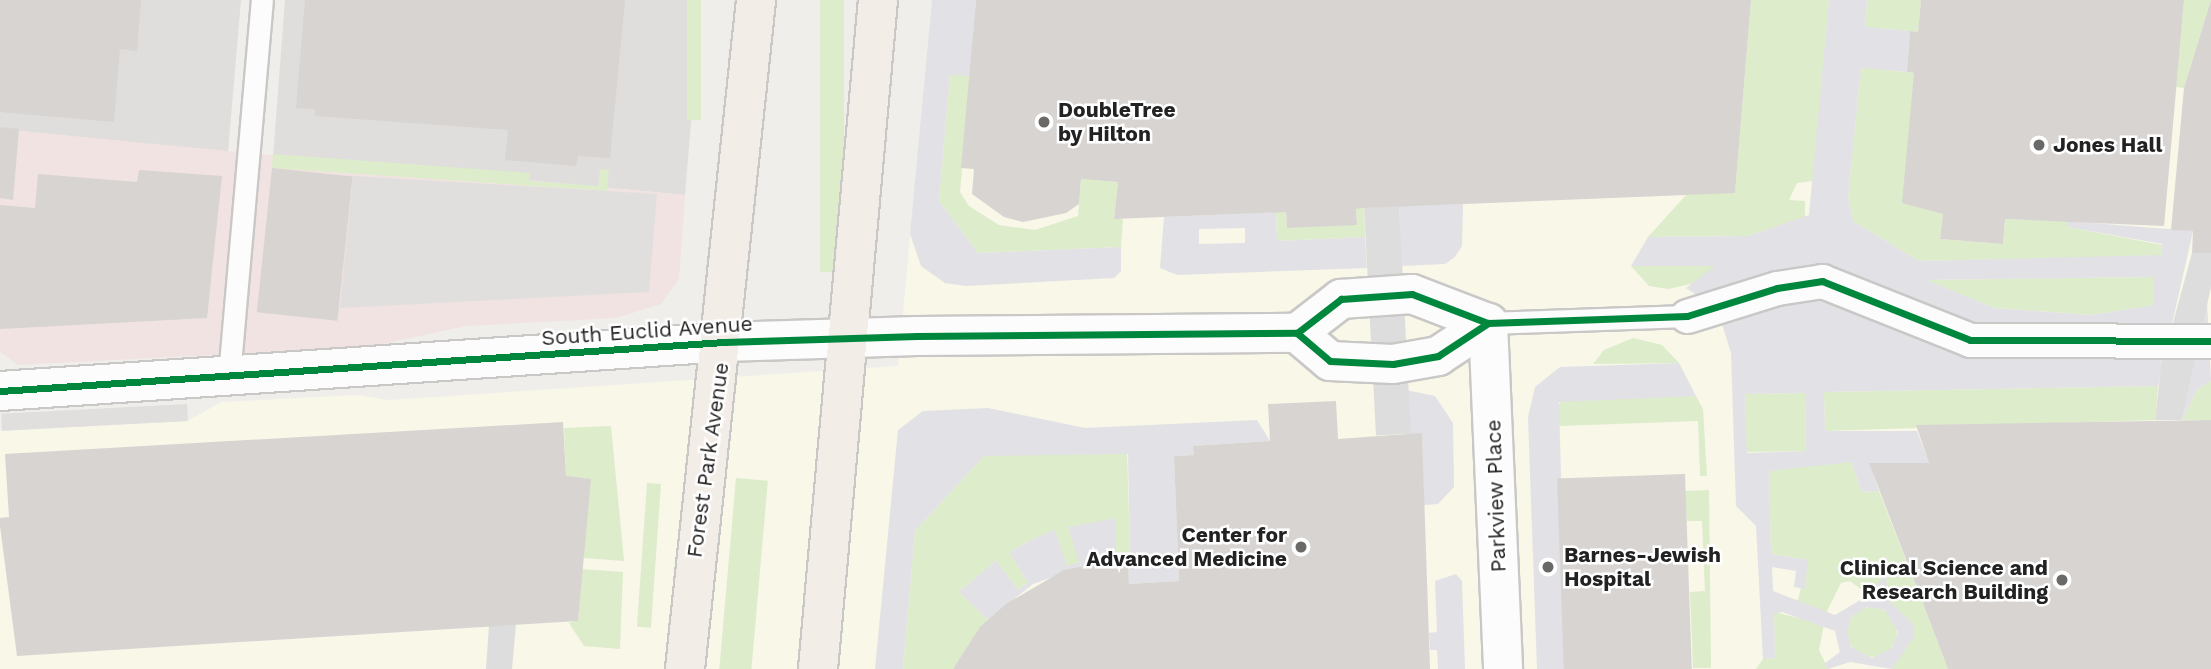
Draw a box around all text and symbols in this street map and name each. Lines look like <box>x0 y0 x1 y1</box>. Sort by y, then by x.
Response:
place label: DoubleTree by Hilton <box>1058 97 1176 147</box>
marker: DoubleTree by Hilton <box>1036 114 1052 130</box>
place label: Jones Hall <box>2053 132 2162 158</box>
marker: Jones Hall <box>2031 137 2047 153</box>
street label: South Euclid Avenue <box>540 311 754 351</box>
street label: Forest Park Avenue <box>682 360 734 560</box>
street label: Parkview Place <box>1481 419 1511 573</box>
place label: Center for Advanced Medicine <box>1086 522 1287 572</box>
marker: Center for Advanced Medicine <box>1293 539 1309 555</box>
place label: Barnes-Jewish Hospital <box>1564 542 1721 592</box>
place label: Clinical Science and Research Building <box>1839 555 2048 605</box>
marker: Barnes-Jewish Hospital <box>1538 557 1558 577</box>
marker: Clinical Science and Research Building <box>2054 572 2070 588</box>

